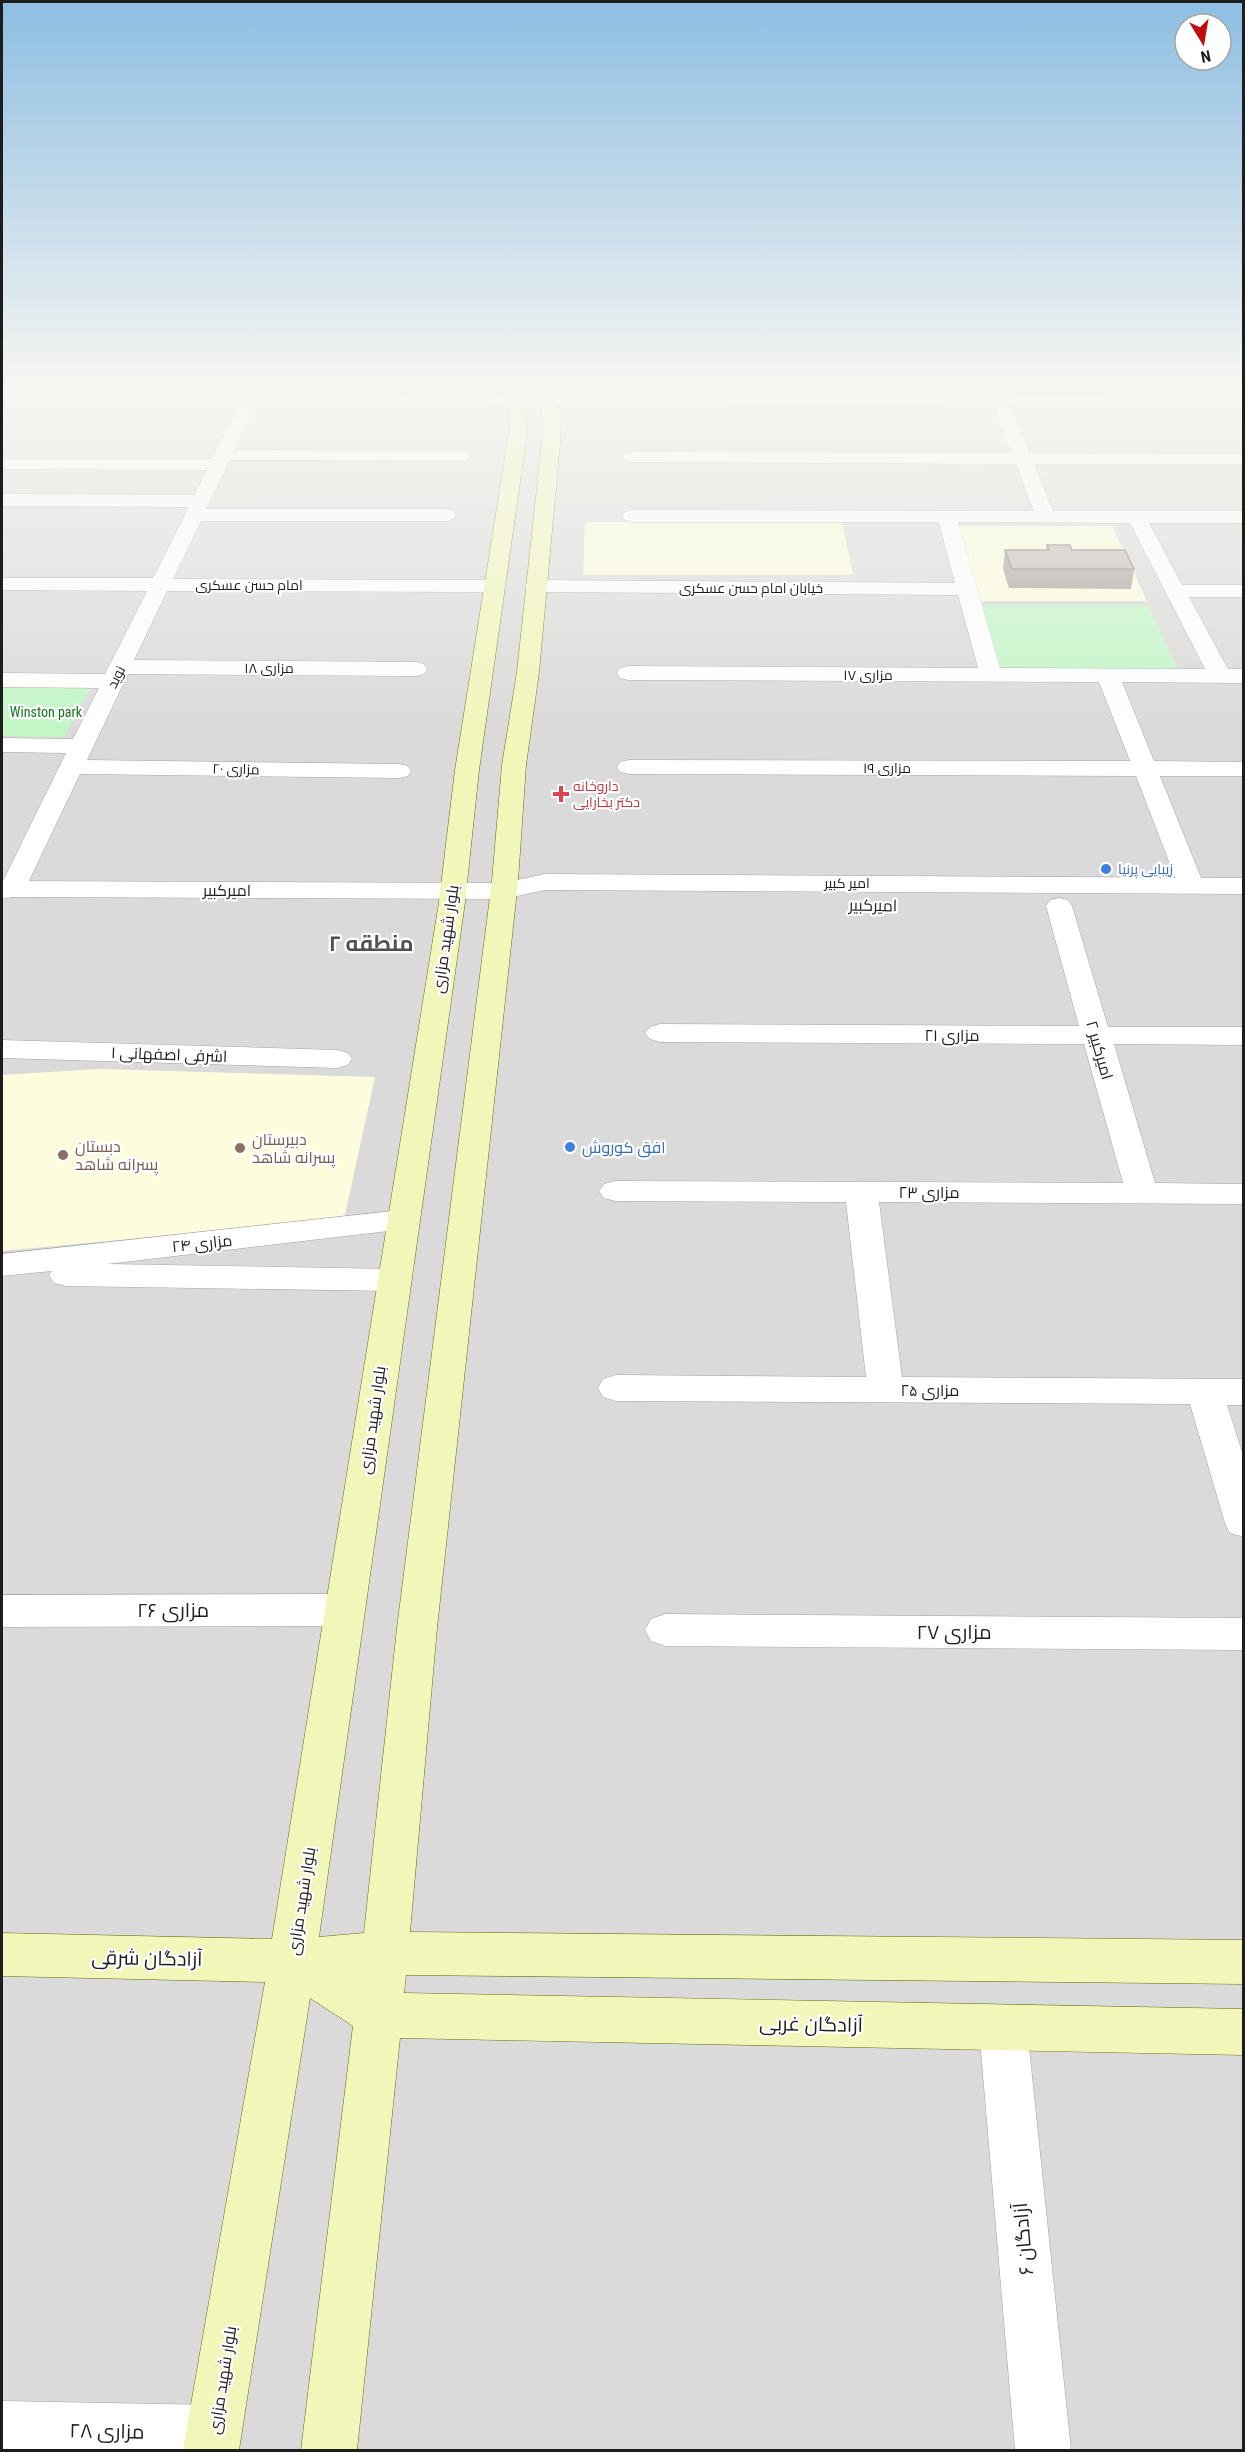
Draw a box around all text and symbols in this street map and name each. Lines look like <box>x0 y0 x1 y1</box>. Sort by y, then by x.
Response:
north arrow <box>1173 12 1233 72</box>
text: N <box>1199 46 1212 66</box>
street label: امام حسن عسکری <box>195 577 303 595</box>
street label: خیابان امام حسن عسکری <box>679 580 823 598</box>
street label: مزاری ۱۸ <box>244 660 294 676</box>
street label: نوید <box>104 663 128 691</box>
street label: مزاری ۱۷ <box>843 667 893 683</box>
park label: Winston park <box>10 704 83 720</box>
street label: مزاری ۱۹ <box>863 760 911 776</box>
street label: مزاری ۲۰ <box>212 761 260 777</box>
place label: داروخانه دکتر بخارایی <box>573 778 640 810</box>
marker: داروخانه دکتر بخارایی <box>554 787 568 801</box>
place label: زیبایی پرنیا <box>1118 861 1173 879</box>
marker: زیبایی پرنیا <box>1099 862 1113 876</box>
street label: امیر کبیر <box>823 875 870 891</box>
street label: امیرکبیر <box>202 881 251 900</box>
street label: بلوار شهید مزاری <box>428 884 463 995</box>
street label: امیرکبیر <box>848 896 897 915</box>
district label: منطقه ۲ <box>328 931 414 956</box>
street label: امیرکبیر ۲ <box>1082 1018 1117 1082</box>
street label: مزاری ۲۱ <box>925 1026 979 1046</box>
street label: اشرفی اصفهانی ۱ <box>110 1043 227 1067</box>
place label: دبیرستان پسرانه شاهد <box>252 1130 336 1169</box>
place label: دبستان پسرانه شاهد <box>75 1137 159 1176</box>
place label: افق کوروش <box>582 1138 666 1158</box>
marker: افق کوروش <box>563 1140 577 1154</box>
marker: دبیرستان پسرانه شاهد <box>233 1141 247 1155</box>
marker: دبستان پسرانه شاهد <box>56 1148 70 1162</box>
street label: مزاری ۲۳ <box>899 1183 959 1203</box>
street label: مزاری ۲۴ <box>171 1231 233 1257</box>
street label: بلوار شهید مزاری <box>355 1365 390 1476</box>
street label: مزاری ۲۵ <box>901 1381 959 1401</box>
street label: مزاری ۲۶ <box>137 1598 209 1623</box>
street label: مزاری ۲۷ <box>916 1620 992 1645</box>
street label: بلوار شهید مزاری <box>284 1846 320 1957</box>
street label: آزادگان شرقی <box>91 1945 203 1972</box>
street label: آزادگان غربی <box>759 2011 864 2038</box>
street label: آزادگان ۶ <box>1008 2201 1039 2276</box>
street label: بلوار شهید مزاری <box>205 2325 241 2436</box>
street label: مزاری ۲۸ <box>69 2418 145 2445</box>

